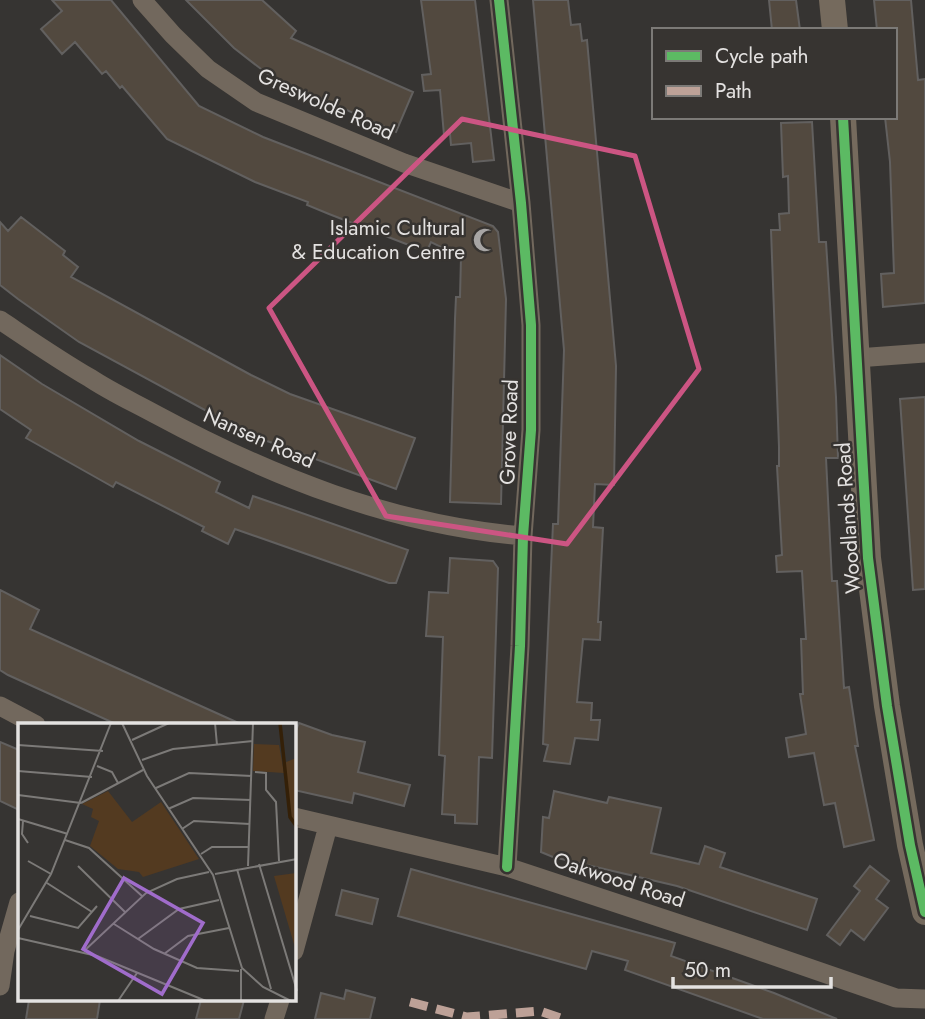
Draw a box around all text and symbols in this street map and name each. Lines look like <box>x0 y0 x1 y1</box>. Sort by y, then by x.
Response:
legend <box>652 28 897 119</box>
text: Cycle path <box>715 41 808 71</box>
street label: Greswolde Road <box>253 60 399 148</box>
text: Path <box>715 76 752 106</box>
place label: Islamic Cultural & Education Centre <box>292 213 465 267</box>
mosque icon: Islamic Cultural & Education Centre <box>471 226 499 254</box>
street label: Grove Road <box>492 379 526 485</box>
street label: Nansen Road <box>198 400 320 476</box>
street label: Woodlands Road <box>828 441 868 595</box>
inset map <box>18 723 296 1002</box>
street label: Oakwood Road <box>549 845 689 915</box>
scale bar <box>673 946 830 990</box>
text: 50 m <box>684 955 731 985</box>

